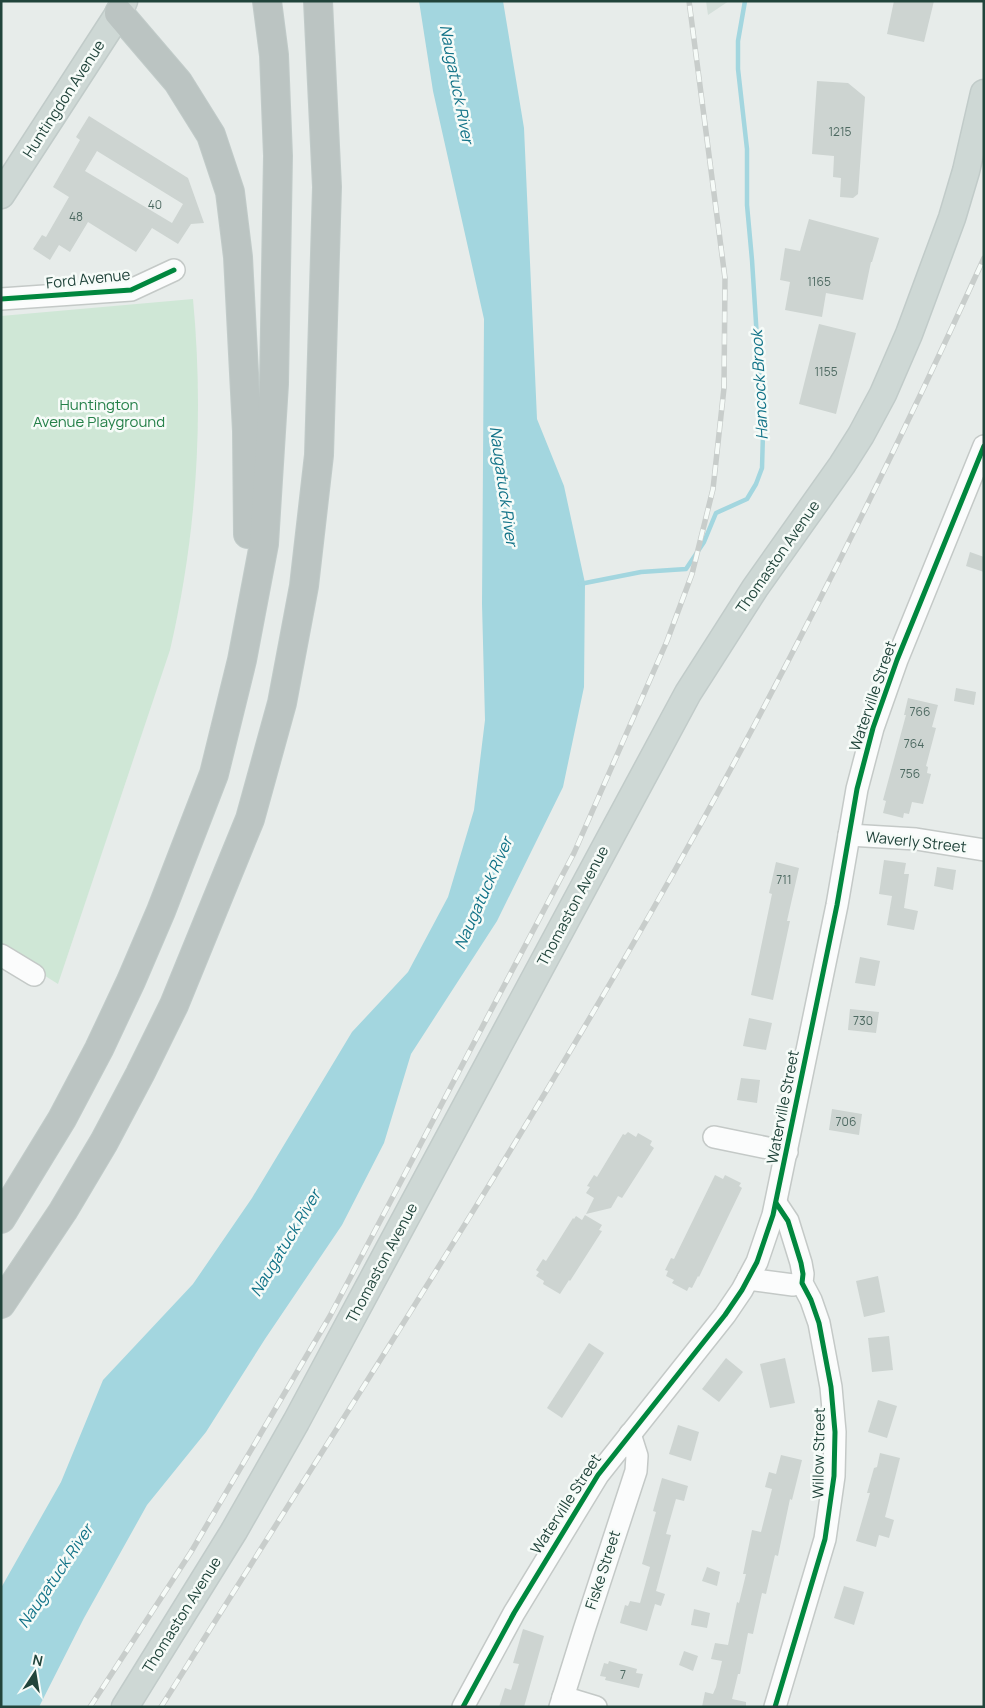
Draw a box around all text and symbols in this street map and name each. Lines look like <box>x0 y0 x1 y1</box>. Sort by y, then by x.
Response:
water label: Naugatuck River <box>435 23 480 147</box>
street label: Huntingdon Avenue <box>18 36 110 162</box>
house number: 1215 <box>828 123 852 140</box>
house number: 40 <box>148 196 162 213</box>
house number: 48 <box>69 208 83 225</box>
street label: Ford Avenue <box>45 264 131 293</box>
house number: 1165 <box>807 273 831 290</box>
water label: Hancock Brook <box>745 328 773 440</box>
house number: 1155 <box>814 363 838 380</box>
park label: Huntington Avenue Playground <box>33 394 165 432</box>
water label: Naugatuck River <box>485 425 524 549</box>
street label: Thomaston Avenue <box>731 496 825 617</box>
street label: Waterville Street <box>844 638 901 754</box>
house number: 766 <box>910 703 930 720</box>
house number: 764 <box>904 735 924 752</box>
house number: 756 <box>900 765 920 782</box>
street label: Waverly Street <box>865 826 968 857</box>
water label: Naugatuck River <box>448 832 518 952</box>
street label: Thomaston Avenue <box>532 842 613 970</box>
house number: 711 <box>776 871 792 888</box>
house number: 730 <box>853 1012 873 1029</box>
street label: Waterville Street <box>761 1048 804 1166</box>
house number: 706 <box>836 1113 856 1130</box>
water label: Naugatuck River <box>245 1184 327 1300</box>
street label: Thomaston Avenue <box>341 1199 422 1327</box>
street label: Willow Street <box>807 1407 830 1499</box>
street label: Waterville Street <box>525 1450 606 1558</box>
water label: Naugatuck River <box>12 1518 99 1632</box>
street label: Fiske Street <box>580 1528 625 1612</box>
street label: Thomaston Avenue <box>137 1552 226 1677</box>
north arrow <box>10 1648 60 1698</box>
text: N <box>31 1649 45 1670</box>
house number: 7 <box>620 1666 626 1683</box>

